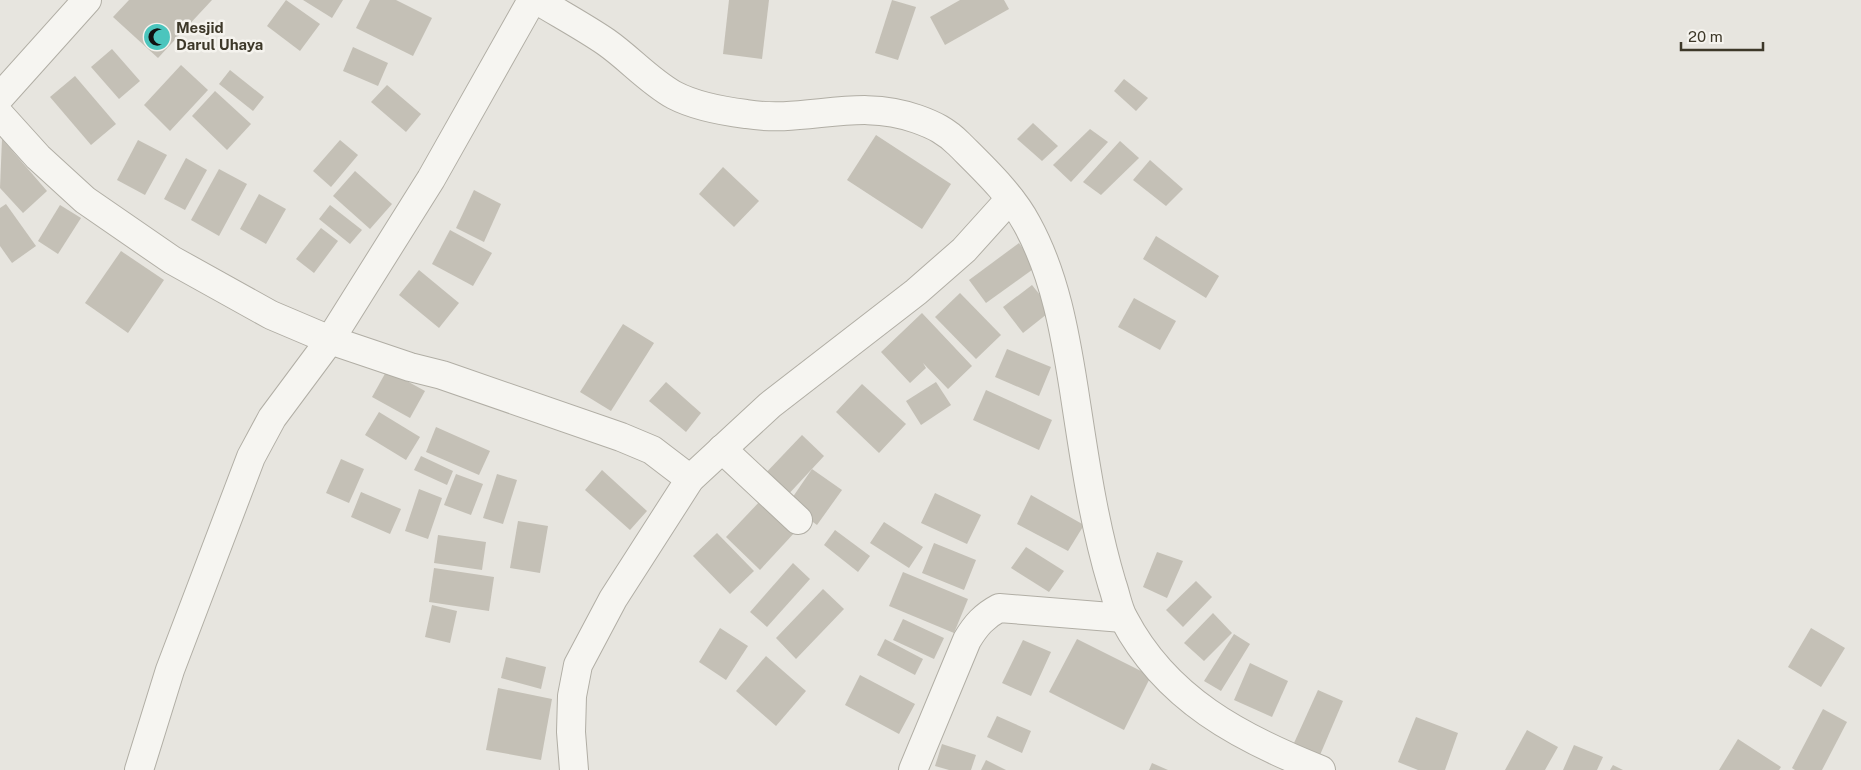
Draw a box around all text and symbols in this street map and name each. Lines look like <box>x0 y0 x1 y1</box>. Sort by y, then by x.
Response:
place label: Mesjid Darul Uhaya <box>176 19 263 53</box>
scale bar <box>1681 20 1764 52</box>
mosque icon: Mesjid Darul Uhaya <box>142 22 172 52</box>
text: 20 m <box>1688 28 1723 45</box>

